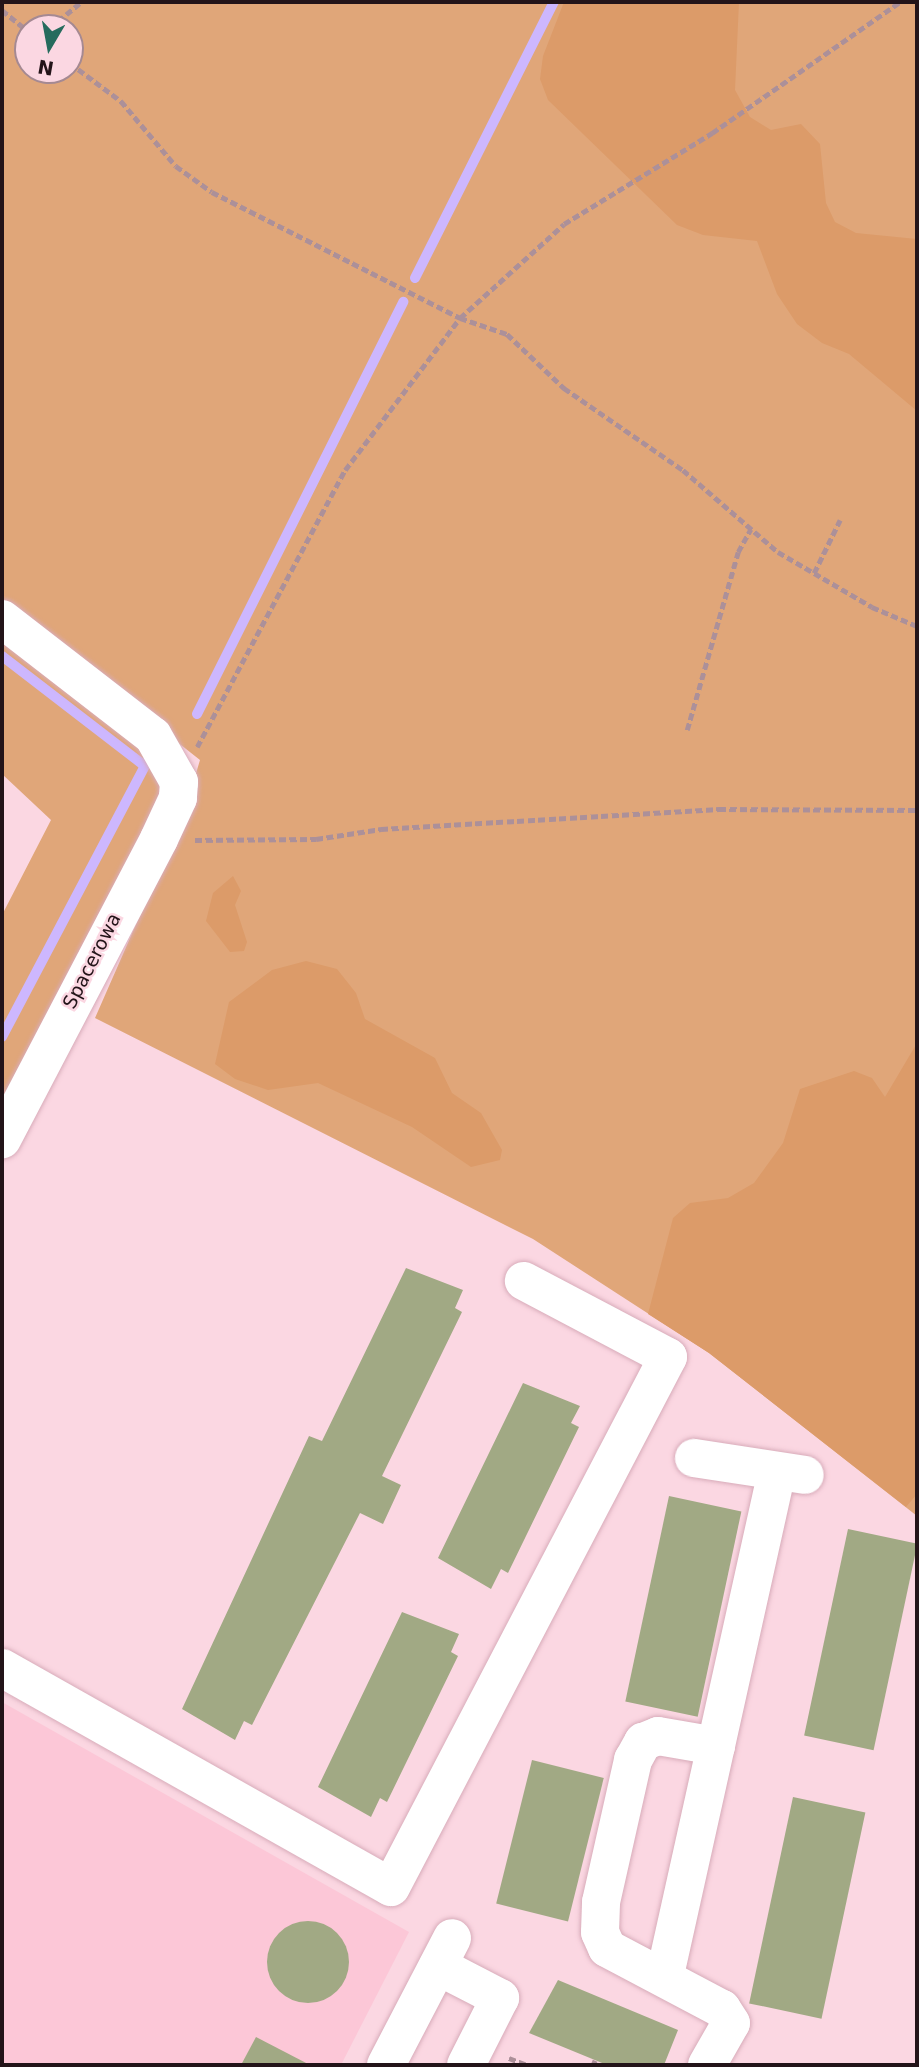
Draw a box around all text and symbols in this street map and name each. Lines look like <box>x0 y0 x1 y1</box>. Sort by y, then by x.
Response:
north arrow <box>14 14 84 84</box>
text: N <box>36 55 55 80</box>
street label: Spacerowa <box>58 909 126 1013</box>

